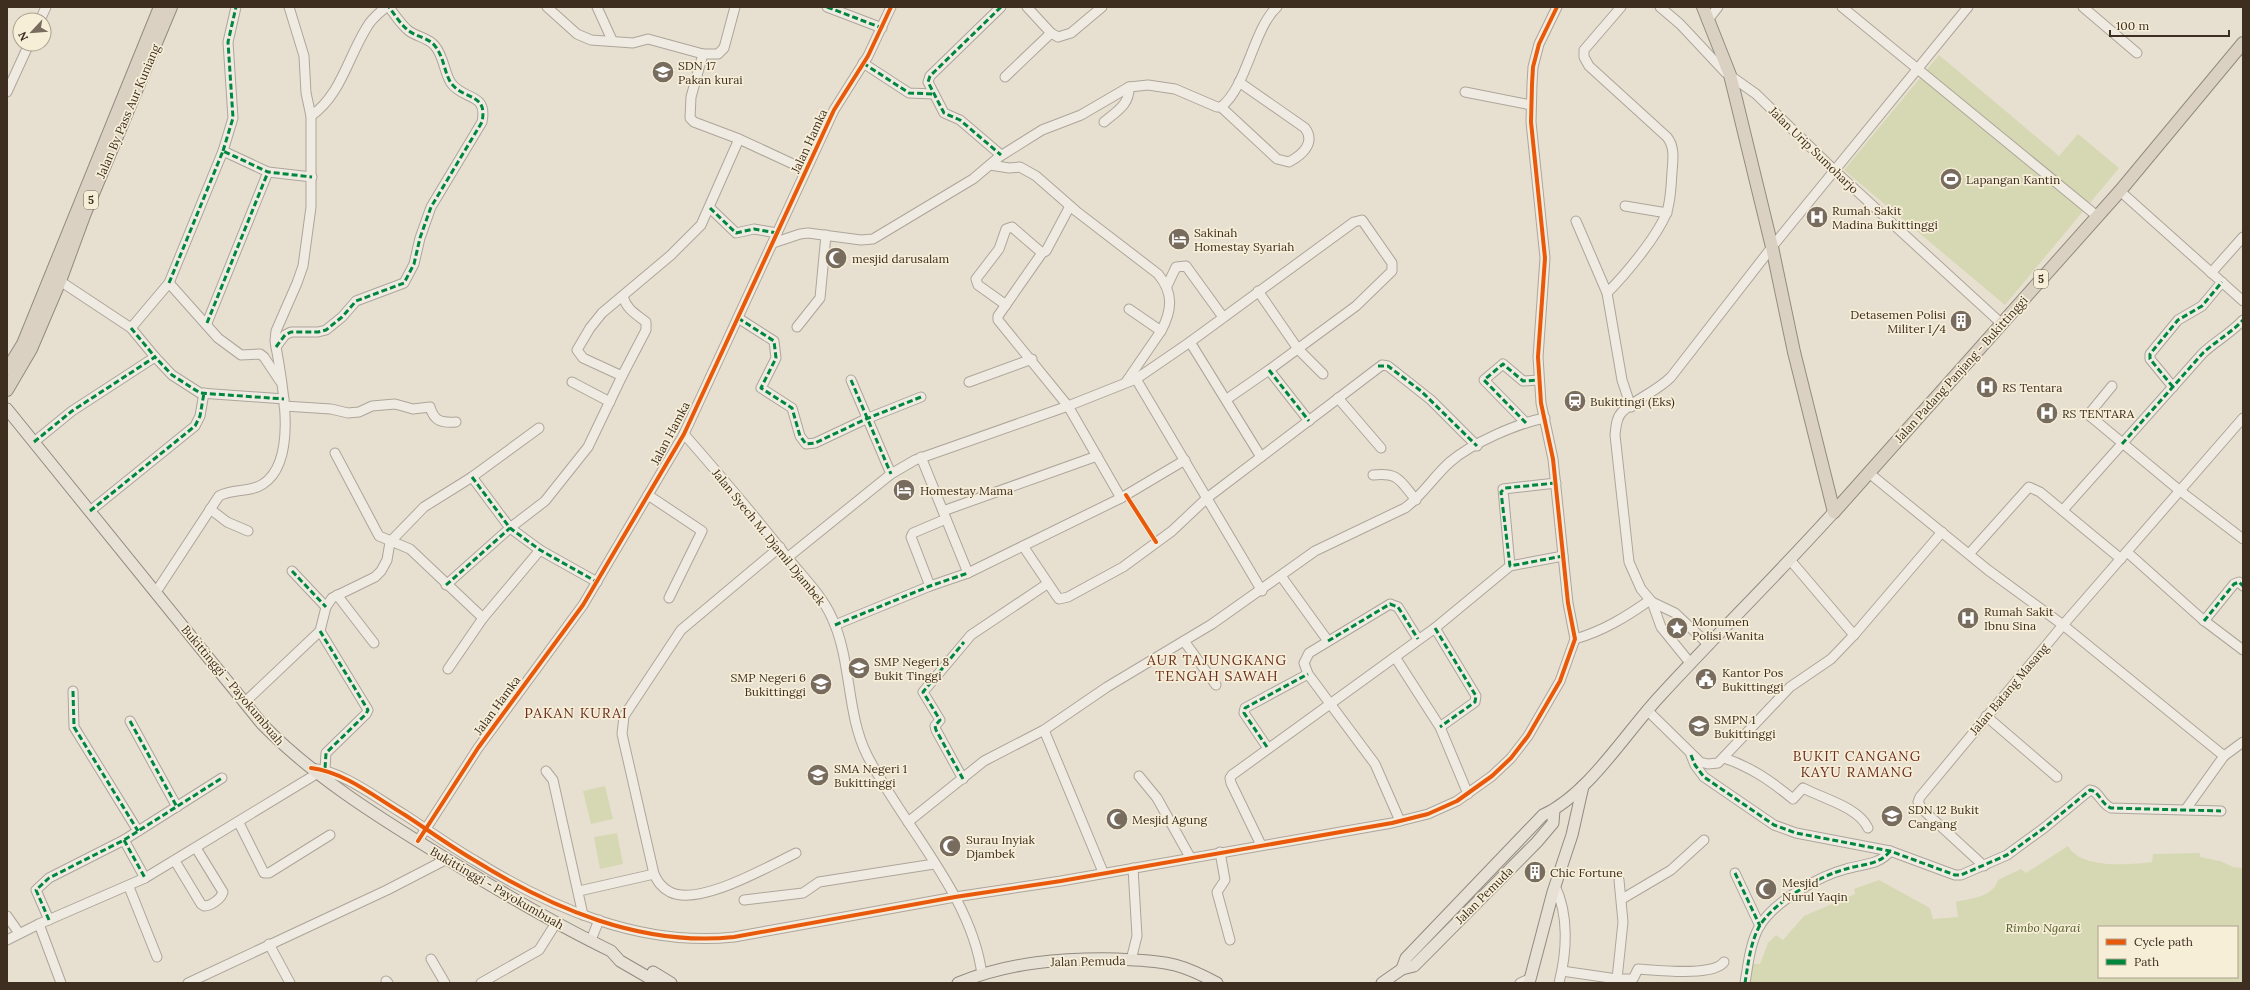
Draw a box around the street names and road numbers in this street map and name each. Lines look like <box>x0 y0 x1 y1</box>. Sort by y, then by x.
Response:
street label: Jalan By Pass Aur Kuniang <box>93 42 163 181</box>
street label: Jalan Urip Sumoharjo <box>1765 103 1862 197</box>
street label: Jalan Hamka <box>787 106 830 176</box>
road number: 5 <box>84 191 98 209</box>
road number: 5 <box>2034 270 2048 288</box>
street label: Jalan Padang Panjang - Bukittinggi <box>1891 293 2031 446</box>
street label: Jalan Hamka <box>647 399 693 468</box>
street label: Jalan Syech M. Djamil Djambek <box>709 465 829 609</box>
street label: Bukittinggi - Payokumbuah <box>178 622 288 748</box>
street label: Jalan Batang Masang <box>1966 640 2052 739</box>
street label: Jalan Hamka <box>470 673 523 738</box>
street label: Bukittinggi - Payokumbuah <box>427 843 567 933</box>
street label: Jalan Pemuda <box>1451 863 1516 928</box>
street label: Jalan Pemuda <box>1049 953 1126 969</box>

